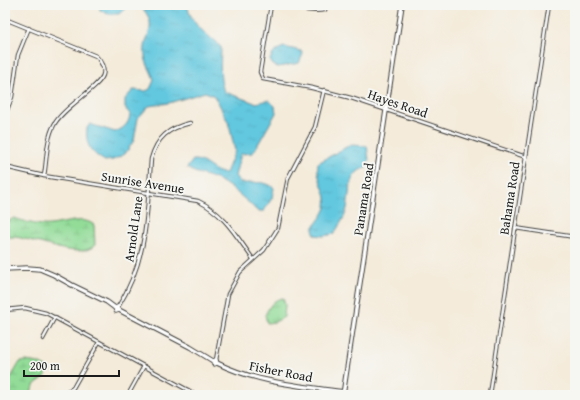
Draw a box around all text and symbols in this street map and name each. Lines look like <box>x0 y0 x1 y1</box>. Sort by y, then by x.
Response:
street label: Hayes Road <box>365 84 430 123</box>
street label: Bahama Road <box>494 160 525 236</box>
street label: Panama Road <box>348 161 379 237</box>
street label: Sunrise Avenue <box>100 167 186 198</box>
street label: Arnold Lane <box>119 195 148 263</box>
scale bar <box>24 352 119 378</box>
street label: Fisher Road <box>248 356 314 387</box>
text: 200 m <box>30 357 60 374</box>

